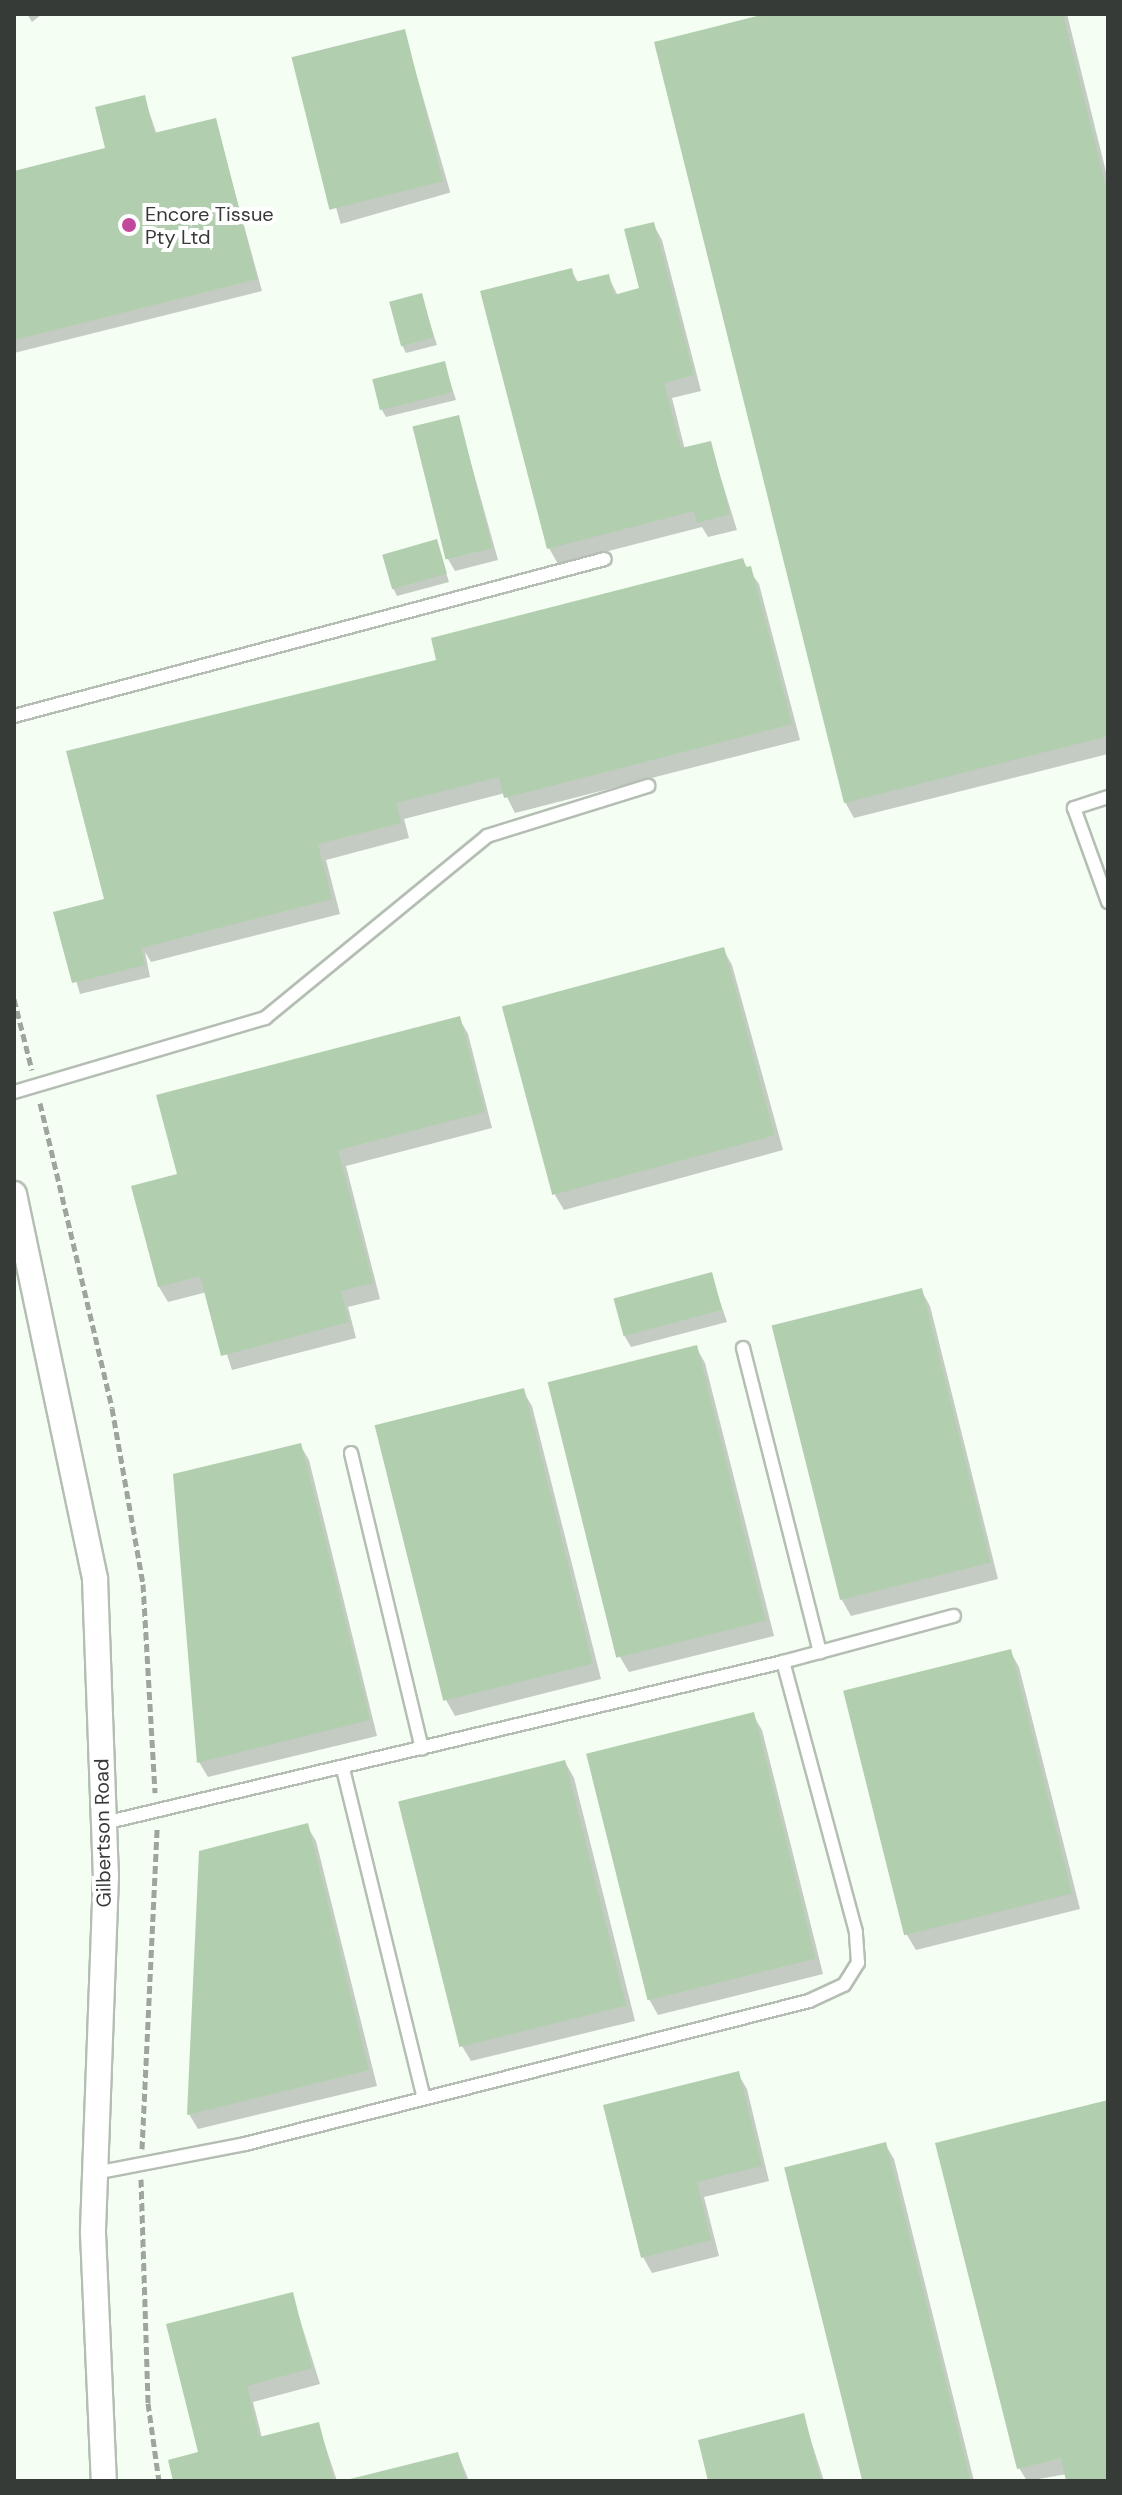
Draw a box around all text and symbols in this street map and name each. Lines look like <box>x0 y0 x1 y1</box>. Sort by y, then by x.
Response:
place label: Encore Tissue Pty Ltd <box>145 202 274 249</box>
marker: Encore Tissue Pty Ltd <box>120 216 138 234</box>
street label: Gilbertson Road <box>90 1758 116 1908</box>

